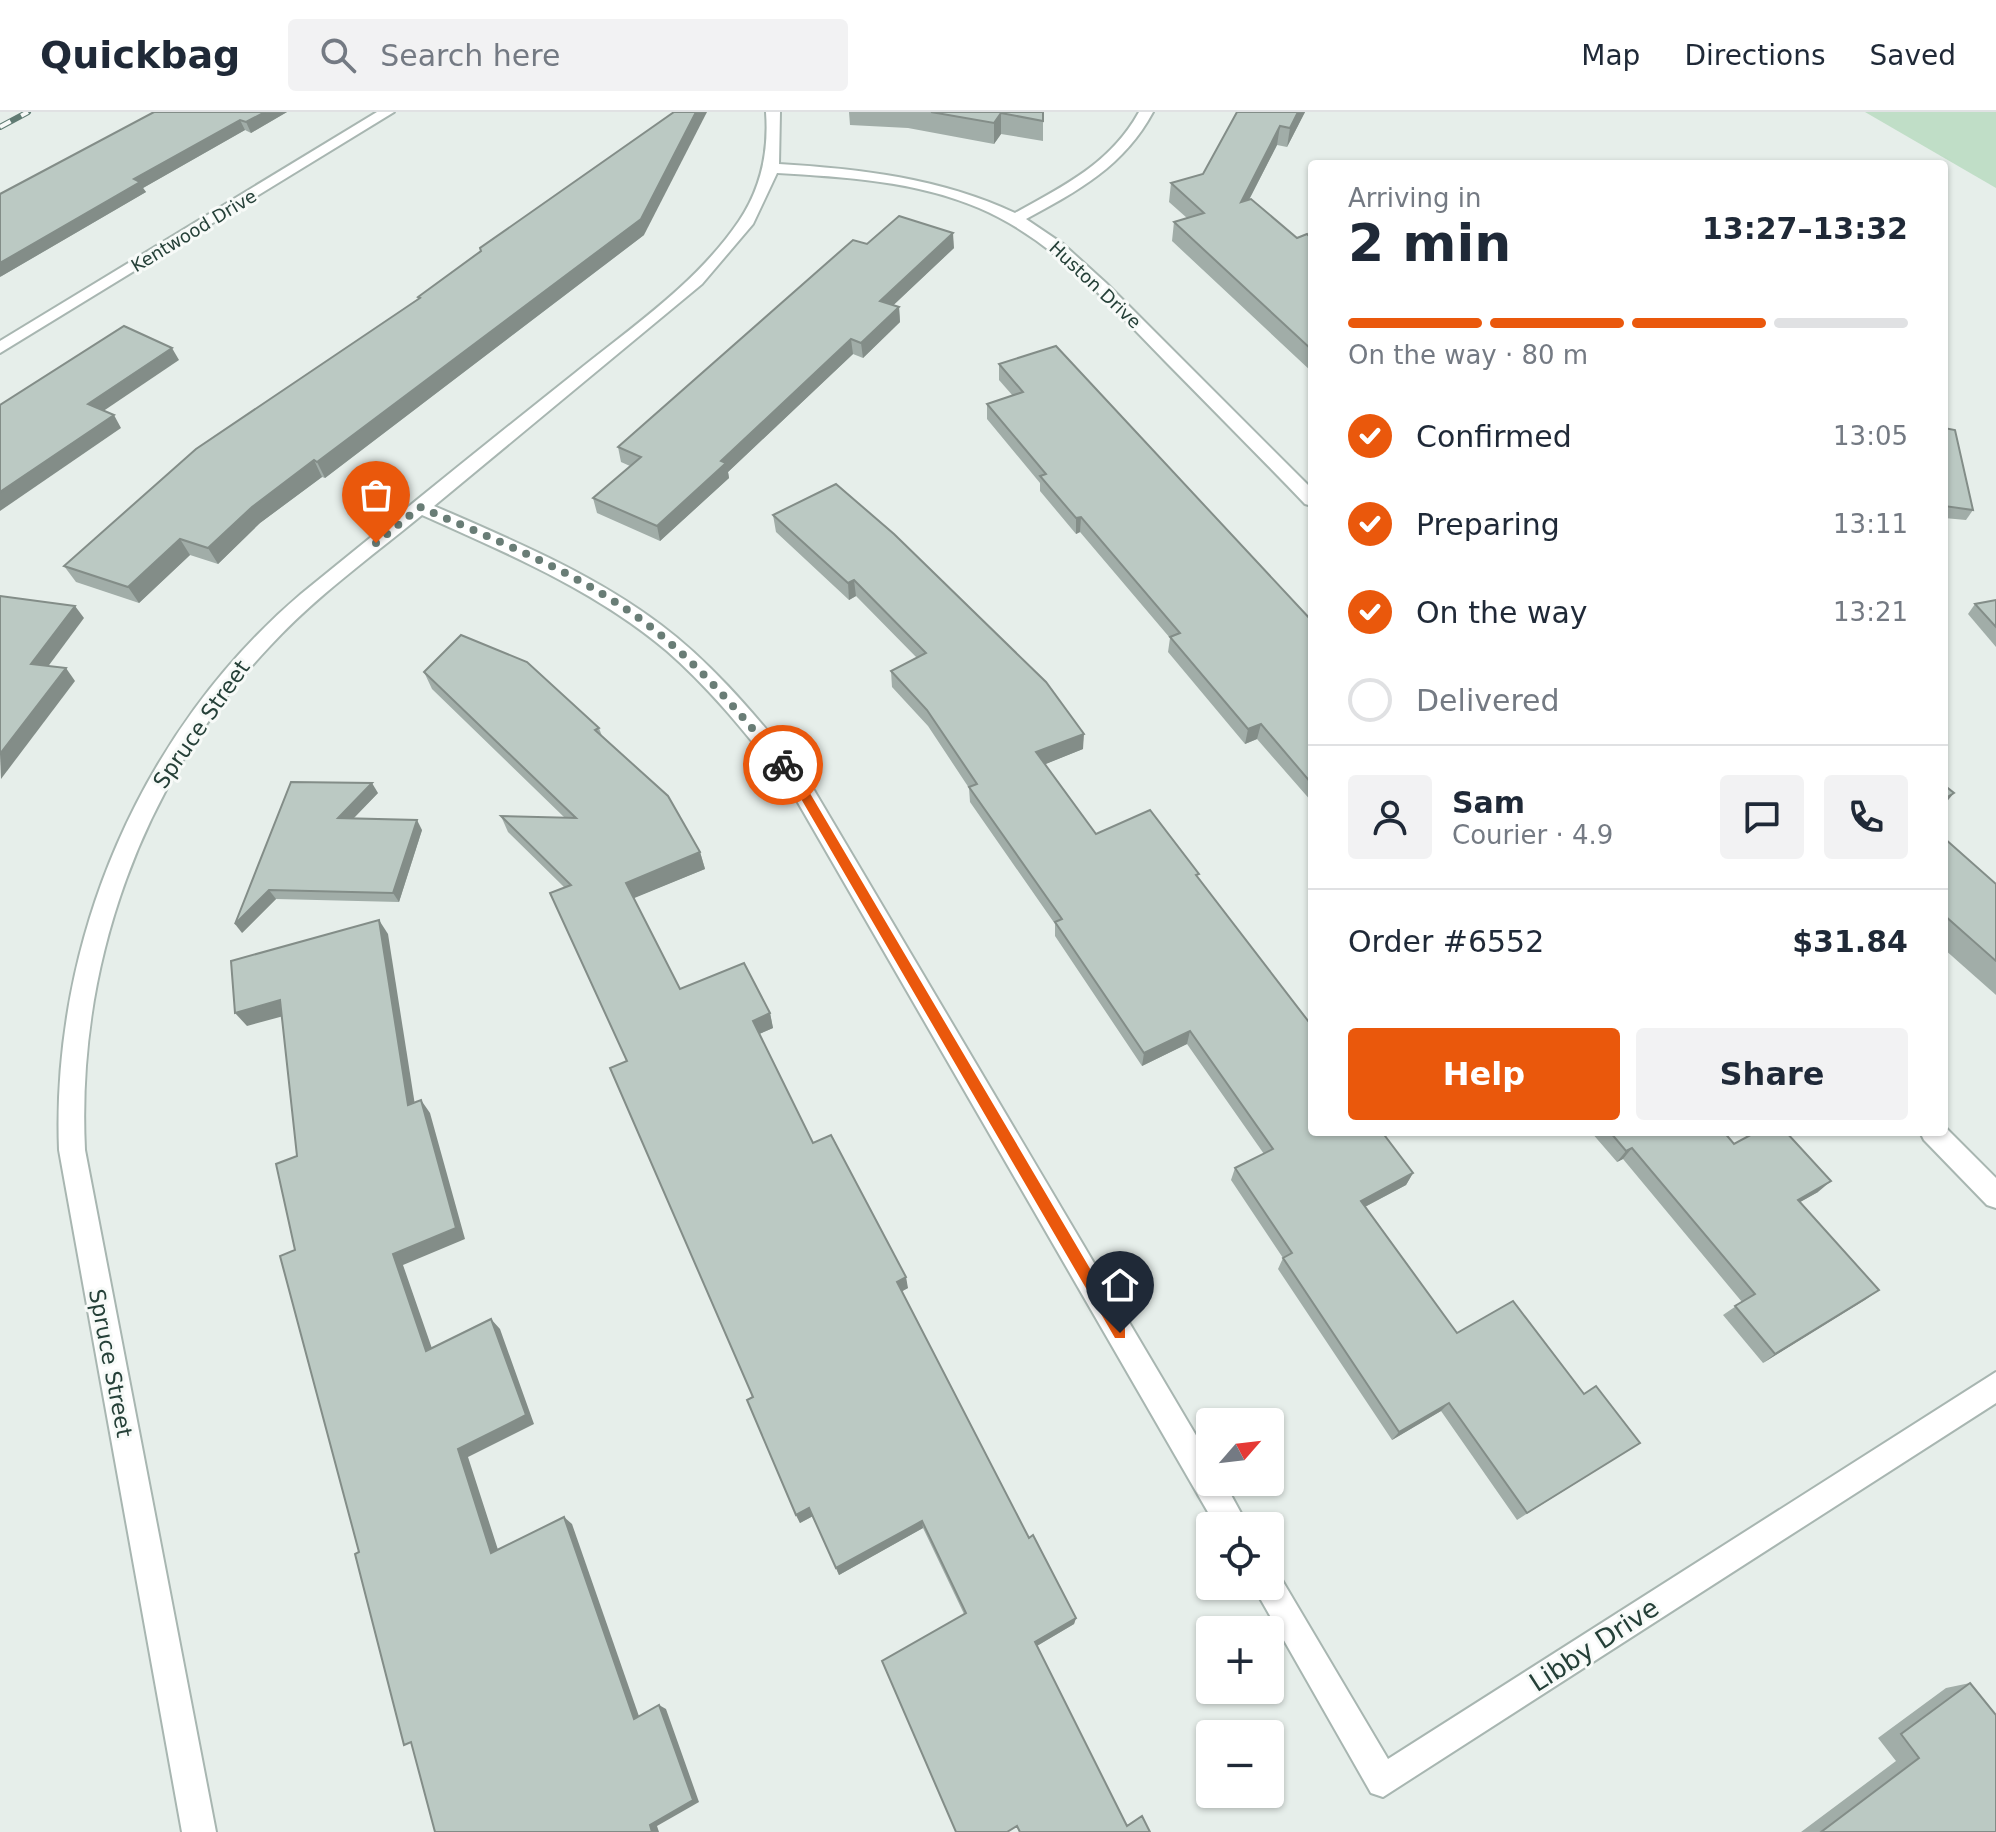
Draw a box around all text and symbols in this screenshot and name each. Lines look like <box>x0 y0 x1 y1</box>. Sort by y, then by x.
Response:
search box <box>288 19 848 91</box>
text: Quickbag <box>40 33 240 77</box>
icon: search <box>316 33 360 77</box>
text: Search here <box>380 38 560 73</box>
text: Map <box>1581 39 1640 72</box>
text: Directions <box>1684 39 1825 72</box>
text: Saved <box>1869 39 1956 72</box>
text: Arriving in <box>1348 183 1482 213</box>
street label: Kentwood Drive <box>127 185 260 276</box>
text: 13:27–13:32 <box>1702 211 1908 246</box>
text: 2 min <box>1348 213 1511 273</box>
street label: Huston Drive <box>1045 237 1145 332</box>
text: On the way · 80 m <box>1348 340 1588 370</box>
icon: check <box>1348 414 1392 458</box>
text: Confirmed <box>1416 419 1572 454</box>
text: 13:05 <box>1833 421 1908 451</box>
pin <box>342 461 410 543</box>
icon: bag <box>354 473 398 517</box>
icon: check <box>1348 502 1392 546</box>
text: Preparing <box>1416 507 1560 542</box>
text: 13:11 <box>1833 509 1908 539</box>
icon: check <box>1348 590 1392 634</box>
text: On the way <box>1416 595 1588 630</box>
text: 13:21 <box>1833 597 1908 627</box>
street label: Spruce Street <box>148 655 255 793</box>
text: Delivered <box>1416 683 1560 718</box>
courier <box>743 725 823 805</box>
icon: bike <box>761 743 805 787</box>
button: person <box>1348 775 1432 859</box>
button: chat <box>1720 775 1804 859</box>
button: phone <box>1824 775 1908 859</box>
text: Sam <box>1452 785 1525 820</box>
text: Courier · 4.9 <box>1452 820 1613 850</box>
text: Order #6552 <box>1348 924 1544 959</box>
text: $31.84 <box>1792 924 1908 959</box>
button: Help <box>1348 1028 1620 1120</box>
button: Share <box>1636 1028 1908 1120</box>
pin <box>1086 1251 1154 1333</box>
icon: home <box>1098 1263 1142 1307</box>
street label: Spruce Street <box>84 1287 137 1440</box>
north arrow <box>1196 1408 1284 1496</box>
map controls <box>1196 1408 1284 1808</box>
button: locate <box>1196 1512 1284 1600</box>
street label: Libby Drive <box>1524 1592 1664 1698</box>
button: + <box>1196 1616 1284 1704</box>
button: − <box>1196 1720 1284 1808</box>

